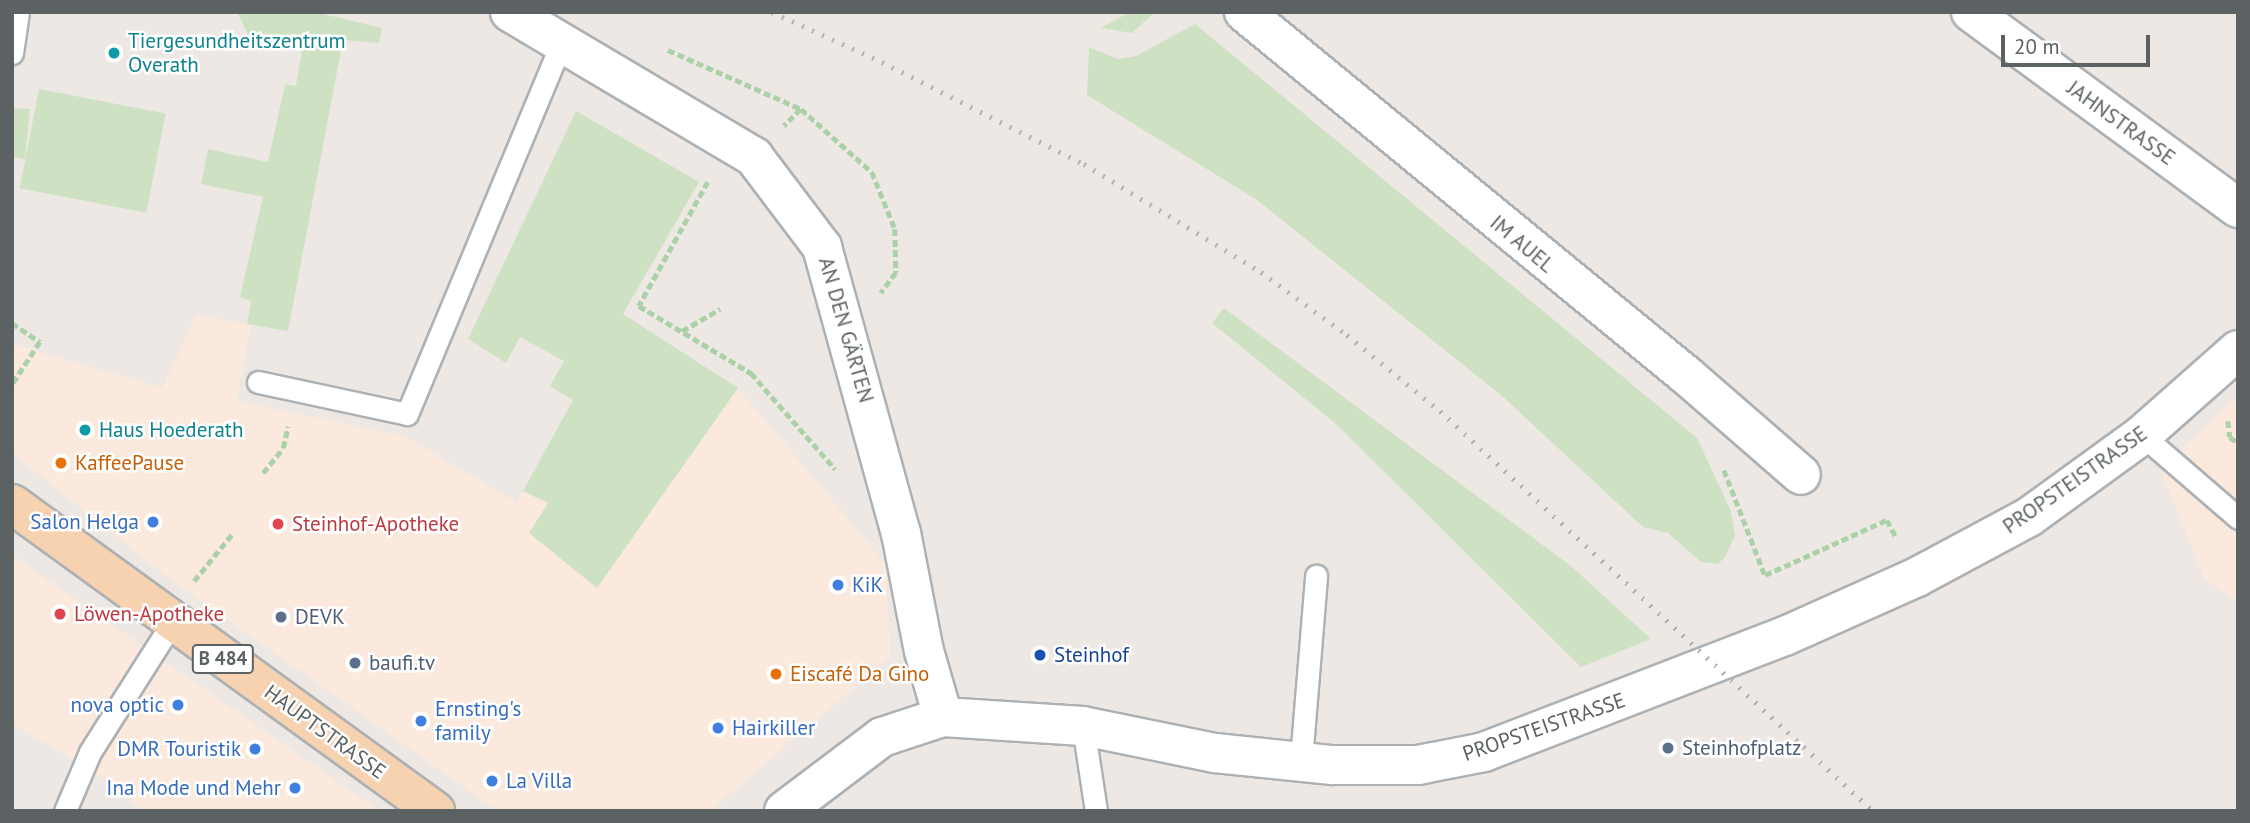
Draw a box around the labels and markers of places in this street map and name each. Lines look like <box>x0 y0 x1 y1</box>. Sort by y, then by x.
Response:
place label: Tiergesundheitszentrum Overath <box>128 28 346 78</box>
marker: Tiergesundheitszentrum Overath <box>106 45 122 61</box>
place label: Haus Hoederath <box>99 417 243 443</box>
marker: Haus Hoederath <box>77 422 93 438</box>
place label: KaffeePause <box>75 450 184 476</box>
marker: KaffeePause <box>53 455 69 471</box>
place label: Salon Helga <box>30 509 139 535</box>
place label: Steinhof-Apotheke <box>292 511 459 537</box>
marker: Salon Helga <box>145 514 161 530</box>
marker: Steinhof-Apotheke <box>270 516 286 532</box>
place label: KiK <box>852 572 883 598</box>
marker: KiK <box>830 577 846 593</box>
place label: Löwen-Apotheke <box>74 601 224 627</box>
place label: DEVK <box>295 604 345 630</box>
marker: Löwen-Apotheke <box>52 606 68 622</box>
marker: DEVK <box>273 609 289 625</box>
place label: Steinhof <box>1054 642 1129 668</box>
marker: Steinhof <box>1032 647 1048 663</box>
place label: baufi.tv <box>369 650 435 676</box>
marker: baufi.tv <box>347 655 363 671</box>
place label: Eiscafé Da Gino <box>790 661 929 687</box>
marker: Eiscafé Da Gino <box>768 666 784 682</box>
place label: nova optic <box>71 692 164 718</box>
place label: Ernsting's family <box>435 696 521 746</box>
marker: nova optic <box>170 697 186 713</box>
marker: Ernsting's family <box>413 713 429 729</box>
place label: Hairkiller <box>732 715 815 741</box>
marker: Hairkiller <box>710 720 726 736</box>
place label: Steinhofplatz <box>1682 735 1801 761</box>
place label: DMR Touristik <box>117 736 241 762</box>
marker: Steinhofplatz <box>1660 740 1676 756</box>
marker: DMR Touristik <box>247 741 263 757</box>
place label: La Villa <box>506 768 573 794</box>
marker: La Villa <box>484 773 500 789</box>
place label: Ina Mode und Mehr <box>106 775 281 801</box>
marker: Ina Mode und Mehr <box>287 780 303 796</box>

